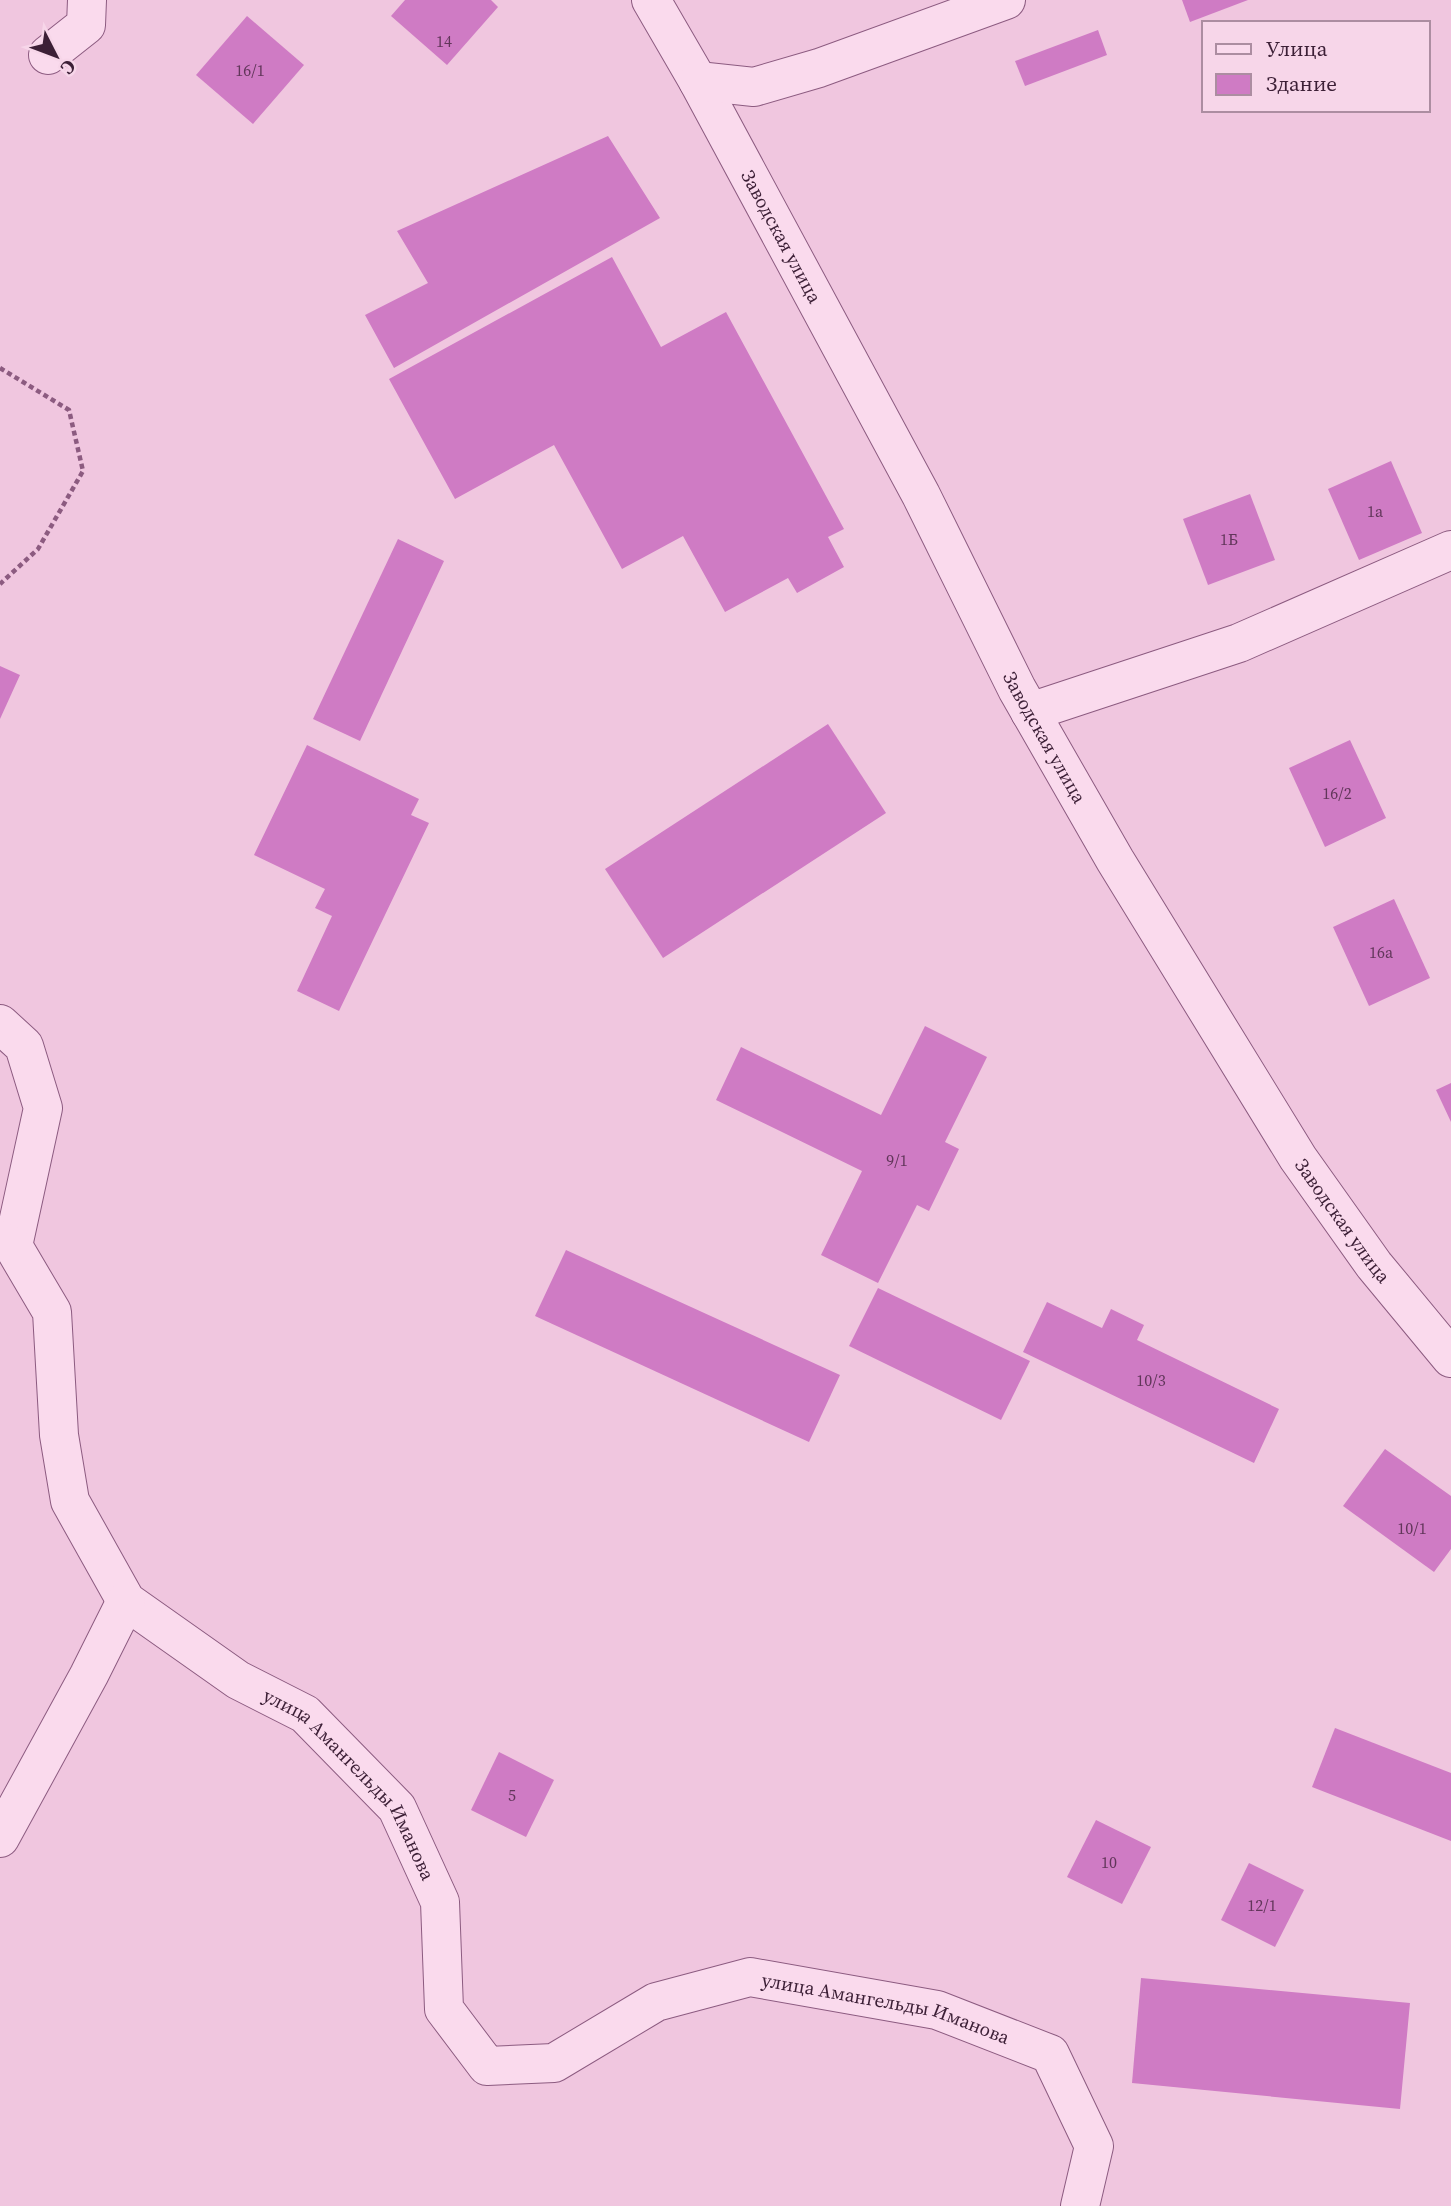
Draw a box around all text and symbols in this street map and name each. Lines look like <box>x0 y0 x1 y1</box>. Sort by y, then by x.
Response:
north arrow <box>21 21 91 91</box>
legend <box>1202 21 1430 112</box>
house number: 14 <box>436 30 452 52</box>
text: Улица <box>1266 34 1328 63</box>
text: С <box>55 54 82 81</box>
house number: 16/1 <box>235 59 265 81</box>
text: Здание <box>1266 69 1337 98</box>
street label: Заводская улица <box>735 165 828 308</box>
house number: 1а <box>1367 500 1384 522</box>
house number: 1Б <box>1220 528 1238 550</box>
street label: Заводская улица <box>997 667 1093 808</box>
house number: 16/2 <box>1322 782 1352 804</box>
house number: 16а <box>1369 941 1394 963</box>
house number: 9/1 <box>886 1149 908 1171</box>
street label: Заводская улица <box>1289 1153 1397 1289</box>
house number: 10/3 <box>1136 1369 1166 1391</box>
house number: 10/1 <box>1397 1517 1427 1539</box>
street label: улица Амангельды Иманова <box>259 1682 441 1885</box>
house number: 5 <box>508 1784 516 1806</box>
house number: 10 <box>1101 1851 1117 1873</box>
house number: 12/1 <box>1247 1894 1277 1916</box>
street label: улица Амангельды Иманова <box>760 1966 1014 2050</box>

